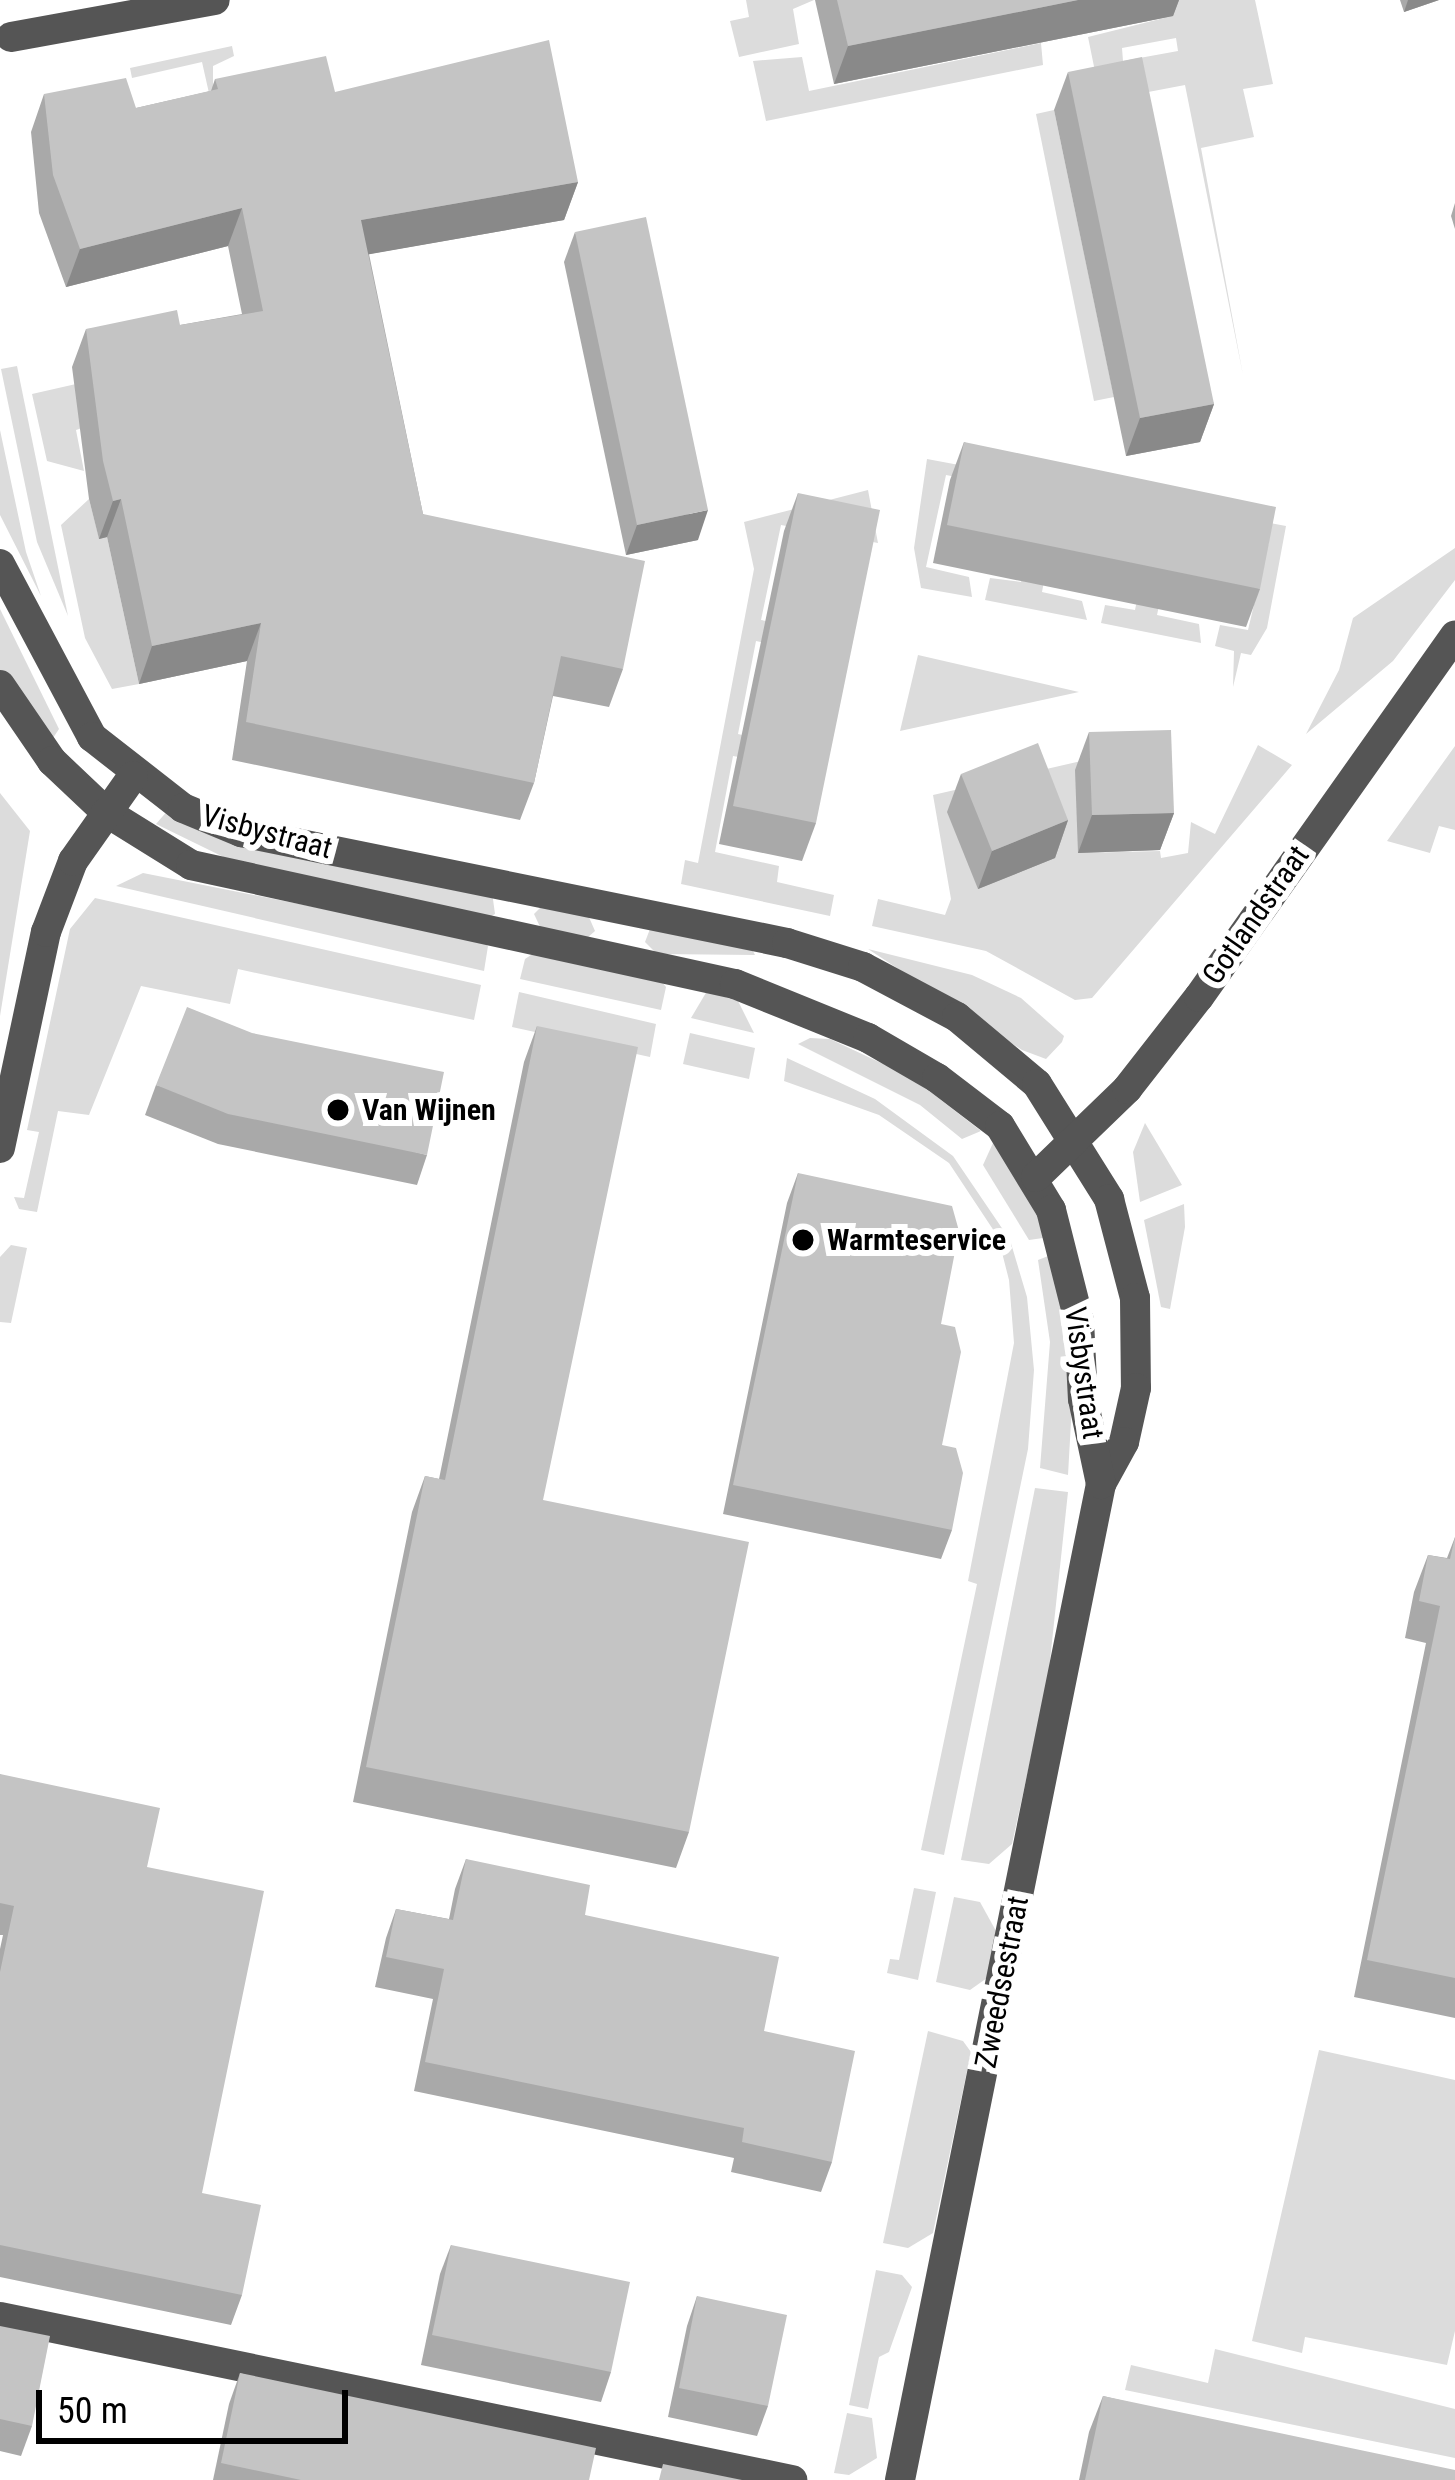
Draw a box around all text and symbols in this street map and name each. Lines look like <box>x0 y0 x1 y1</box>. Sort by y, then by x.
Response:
street label: Visbystraat <box>198 797 336 867</box>
street label: Gotlandstraat <box>1195 839 1317 991</box>
place label: Van Wijnen <box>362 1092 496 1128</box>
marker: Van Wijnen <box>325 1097 351 1123</box>
place label: Warmteservice <box>827 1222 1006 1258</box>
marker: Warmteservice <box>790 1227 816 1253</box>
street label: Visbystraat <box>1057 1305 1111 1441</box>
street label: Zweedsestraat <box>968 1893 1036 2071</box>
scale bar <box>42 2366 354 2440</box>
text: 50 m <box>57 2390 128 2432</box>

